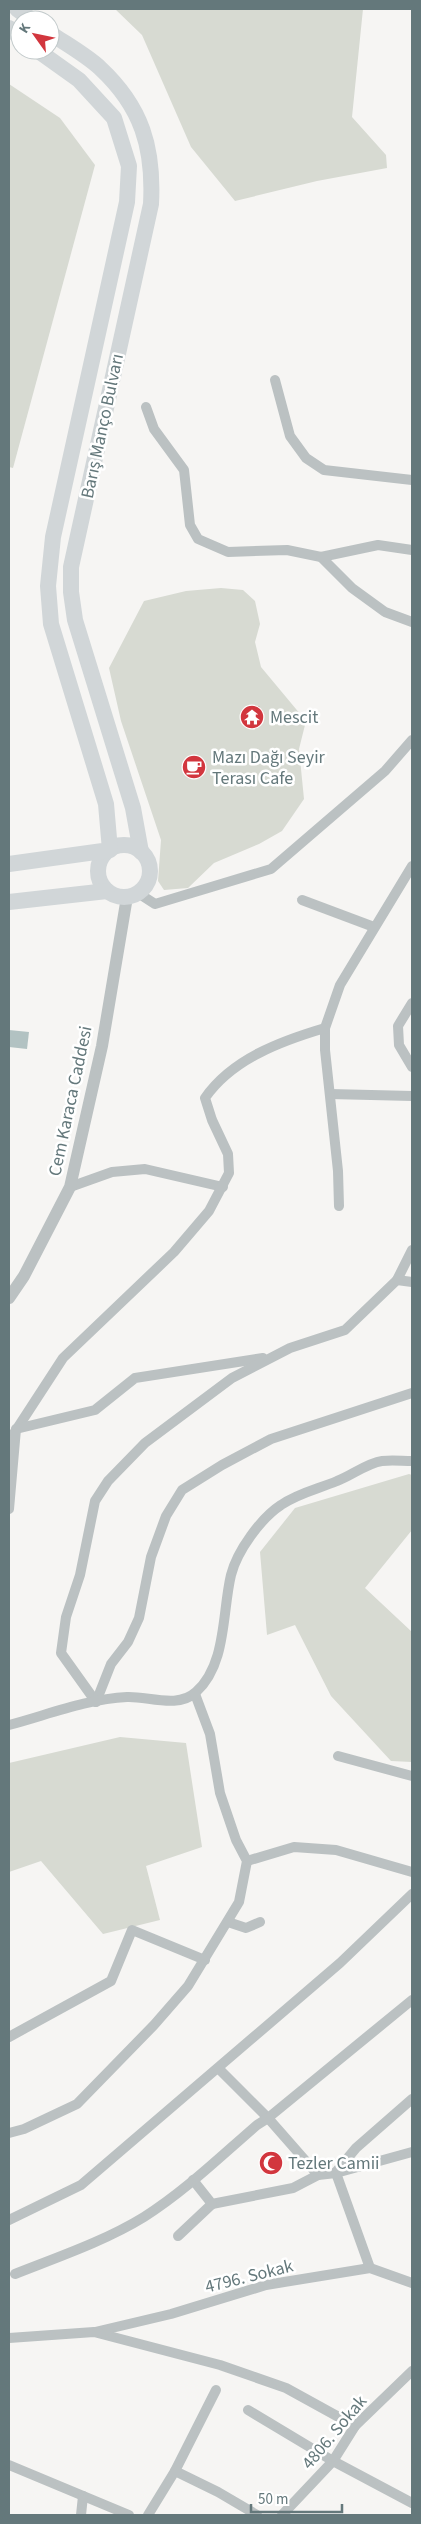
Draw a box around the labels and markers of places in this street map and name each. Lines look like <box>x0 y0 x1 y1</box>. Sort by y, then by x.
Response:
temple icon: Mescit <box>239 704 265 730</box>
place label: Mescit <box>270 705 318 730</box>
place label: Mazı Dağı Seyir Terası Cafe <box>212 745 326 791</box>
cafe icon: Mazı Dağı Seyir Terası Cafe <box>181 754 207 780</box>
mosque icon: Tezler Camii <box>258 2150 284 2176</box>
place label: Tezler Camii <box>288 2151 380 2176</box>

